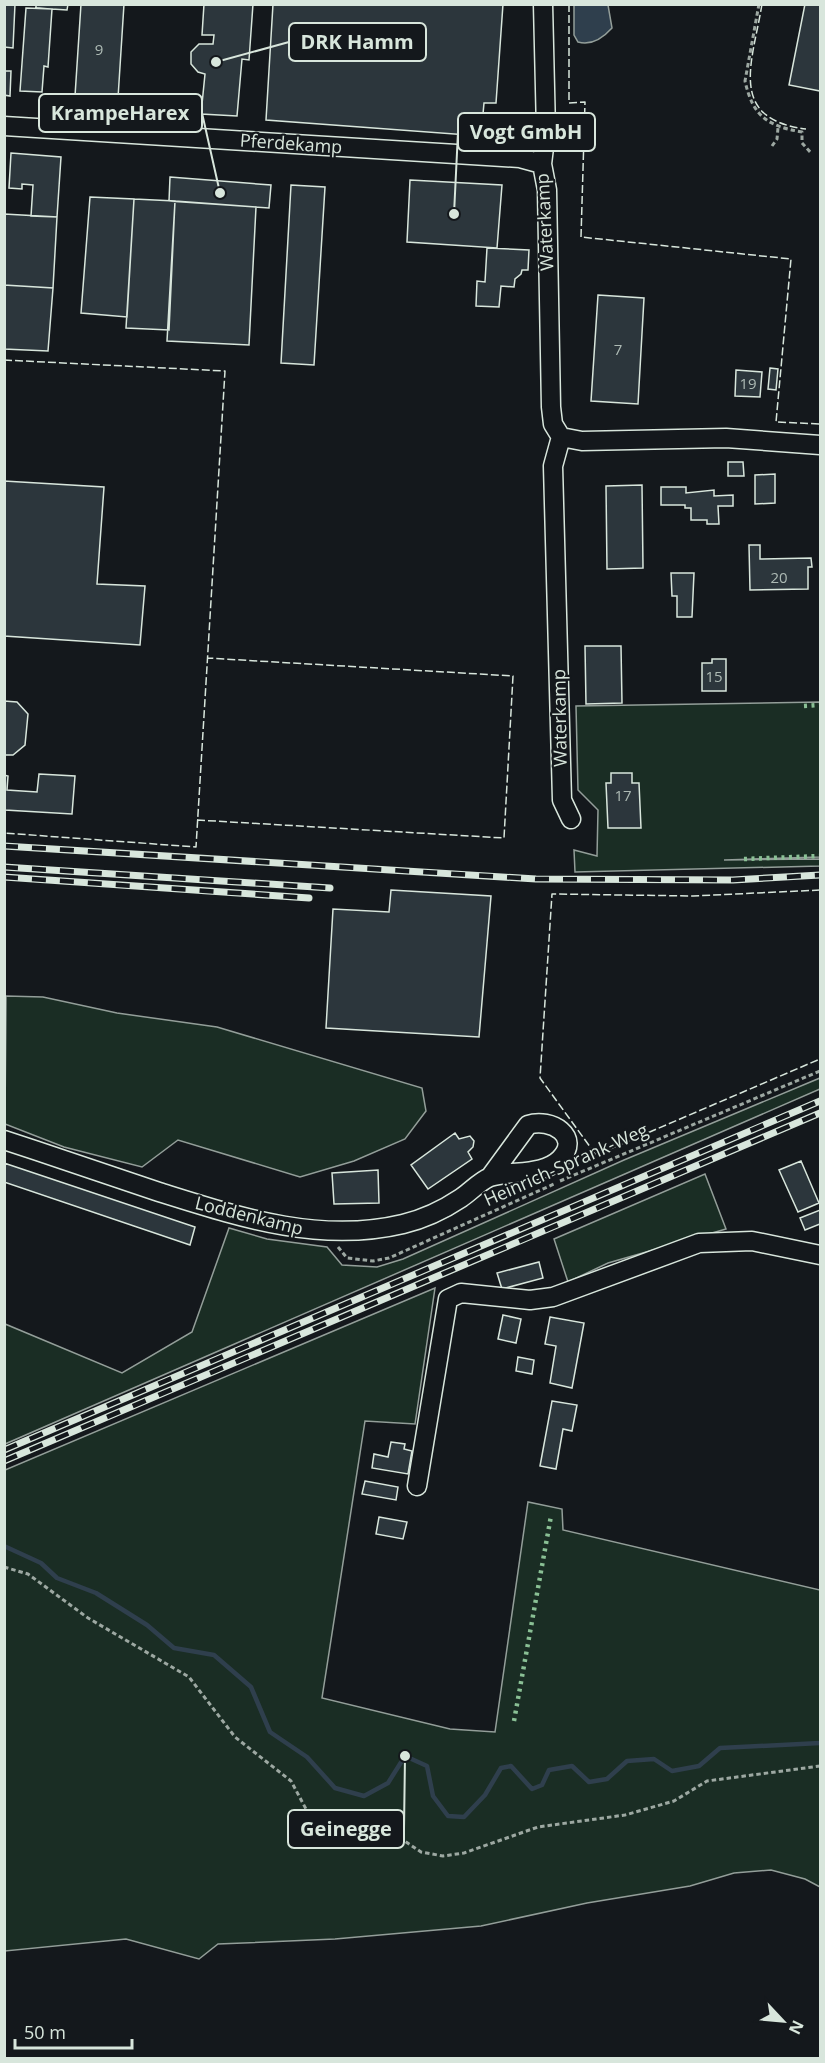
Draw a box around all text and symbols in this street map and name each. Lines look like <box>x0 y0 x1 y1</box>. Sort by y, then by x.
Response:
callout: DRK Hamm <box>289 23 426 61</box>
text: DRK Hamm <box>300 28 414 55</box>
house number: 9 <box>95 39 103 59</box>
callout: KrampeHarex <box>39 94 202 132</box>
text: KrampeHarex <box>51 99 190 126</box>
callout: Vogt GmbH <box>458 113 595 151</box>
text: Vogt GmbH <box>470 118 582 145</box>
street label: Pferdekamp <box>239 127 343 159</box>
street label: Waterkamp <box>529 173 559 271</box>
house number: 7 <box>614 339 622 359</box>
house number: 19 <box>739 373 757 393</box>
house number: 20 <box>770 567 788 587</box>
house number: 15 <box>705 666 723 686</box>
street label: Waterkamp <box>546 669 572 767</box>
house number: 17 <box>614 785 632 805</box>
street label: Heinrich-Sprank-Weg <box>480 1117 652 1211</box>
street label: Loddenkamp <box>193 1190 306 1240</box>
callout: Geinegge <box>288 1810 404 1848</box>
text: Geinegge <box>300 1815 392 1842</box>
north arrow <box>753 1991 813 2051</box>
scale bar <box>15 2012 132 2050</box>
text: N <box>784 2017 809 2038</box>
text: 50 m <box>24 2020 66 2044</box>

